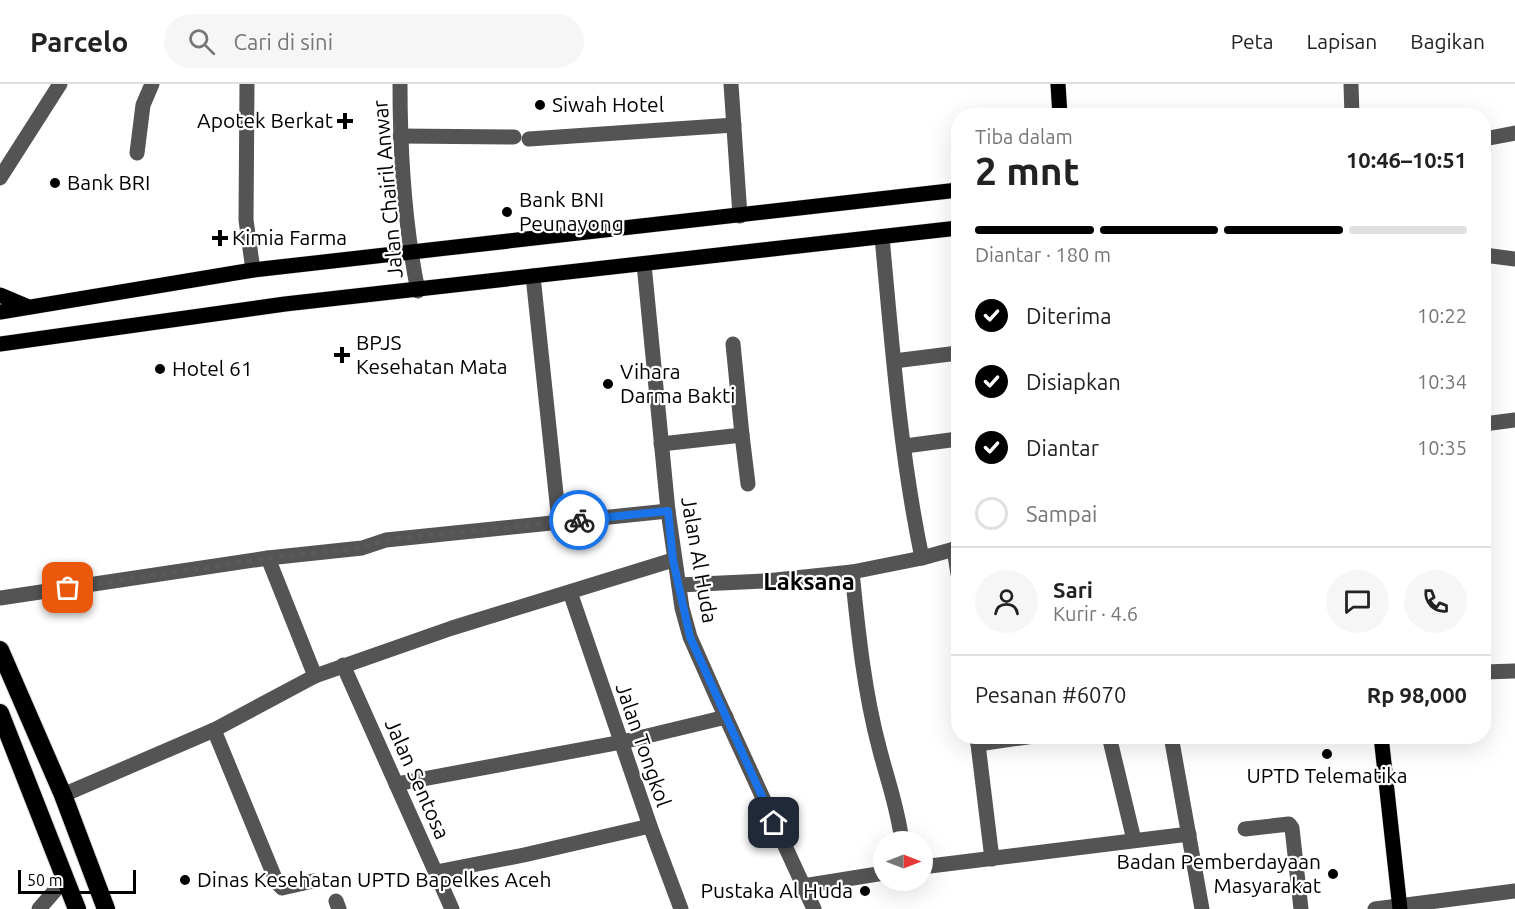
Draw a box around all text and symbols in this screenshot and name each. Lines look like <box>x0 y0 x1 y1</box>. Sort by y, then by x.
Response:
search box <box>164 14 584 68</box>
icon: search <box>185 25 218 58</box>
text: Parcelo <box>30 26 128 57</box>
text: Cari di sini <box>233 29 333 54</box>
text: Peta <box>1231 29 1274 53</box>
text: Lapisan <box>1307 29 1377 53</box>
text: Bagikan <box>1410 29 1485 53</box>
place label: Siwah Hotel <box>552 92 664 116</box>
marker: Siwah Hotel <box>533 98 547 112</box>
street label: Jalan Chairil Anwar <box>367 99 407 279</box>
place label: Apotek Berkat <box>197 108 333 132</box>
marker: Apotek Berkat <box>338 114 352 128</box>
text: Tiba dalam <box>975 125 1073 148</box>
text: 10:46–10:51 <box>1346 147 1467 172</box>
text: 2 mnt <box>975 149 1079 192</box>
place label: Bank BRI <box>67 170 150 194</box>
marker: Bank BRI <box>48 176 62 190</box>
place label: Bank BNI Peunayong <box>519 187 624 235</box>
marker: Bank BNI Peunayong <box>500 205 514 219</box>
place label: Kimia Farma <box>232 225 347 249</box>
marker: Kimia Farma <box>213 231 227 245</box>
text: Diantar · 180 m <box>975 243 1111 266</box>
icon: check <box>975 299 1008 332</box>
text: Diterima <box>1026 303 1112 328</box>
text: 10:22 <box>1417 304 1467 327</box>
place label: BPJS Kesehatan Mata <box>356 330 507 378</box>
marker: BPJS Kesehatan Mata <box>333 346 351 364</box>
place label: Hotel 61 <box>172 356 253 380</box>
place label: Vihara Darma Bakti <box>620 359 735 407</box>
marker: Hotel 61 <box>153 362 167 376</box>
icon: check <box>975 365 1008 398</box>
text: Disiapkan <box>1026 369 1121 394</box>
text: 10:34 <box>1417 370 1467 393</box>
marker: Vihara Darma Bakti <box>601 377 615 391</box>
icon: check <box>975 431 1008 464</box>
text: Diantar <box>1026 435 1099 460</box>
text: 10:35 <box>1417 436 1467 459</box>
courier <box>549 490 609 550</box>
street label: Jalan Al Huda <box>677 495 723 625</box>
text: Sampai <box>1026 501 1097 526</box>
icon: bike <box>563 504 596 537</box>
pin <box>42 562 93 613</box>
district label: Laksana <box>763 568 855 595</box>
button: person <box>975 570 1038 633</box>
button: chat <box>1326 570 1389 633</box>
button: phone <box>1404 570 1467 633</box>
icon: bag <box>51 571 84 604</box>
text: Sari <box>1053 577 1093 602</box>
text: Kurir · 4.6 <box>1053 602 1138 625</box>
street label: Jalan Tongkol <box>612 680 676 810</box>
text: Pesanan #6070 <box>975 682 1126 707</box>
text: Rp 98,000 <box>1367 682 1467 707</box>
street label: Jalan Sentosa <box>381 715 455 843</box>
marker: UPTD Telematika <box>1320 747 1334 761</box>
place label: UPTD Telematika <box>1246 763 1408 787</box>
pin <box>748 797 799 848</box>
icon: home <box>757 806 790 839</box>
north arrow <box>873 831 933 891</box>
map controls <box>873 831 933 891</box>
place label: Badan Pemberdayaan Masyarakat <box>1117 849 1321 897</box>
scale bar <box>18 867 136 894</box>
place label: Dinas Kesehatan UPTD Bapelkes Aceh <box>197 867 551 891</box>
marker: Badan Pemberdayaan Masyarakat <box>1326 867 1340 881</box>
text: 50 m <box>27 871 63 889</box>
marker: Dinas Kesehatan UPTD Bapelkes Aceh <box>178 873 192 887</box>
place label: Pustaka Al Huda <box>700 878 853 902</box>
marker: Pustaka Al Huda <box>858 884 872 898</box>

